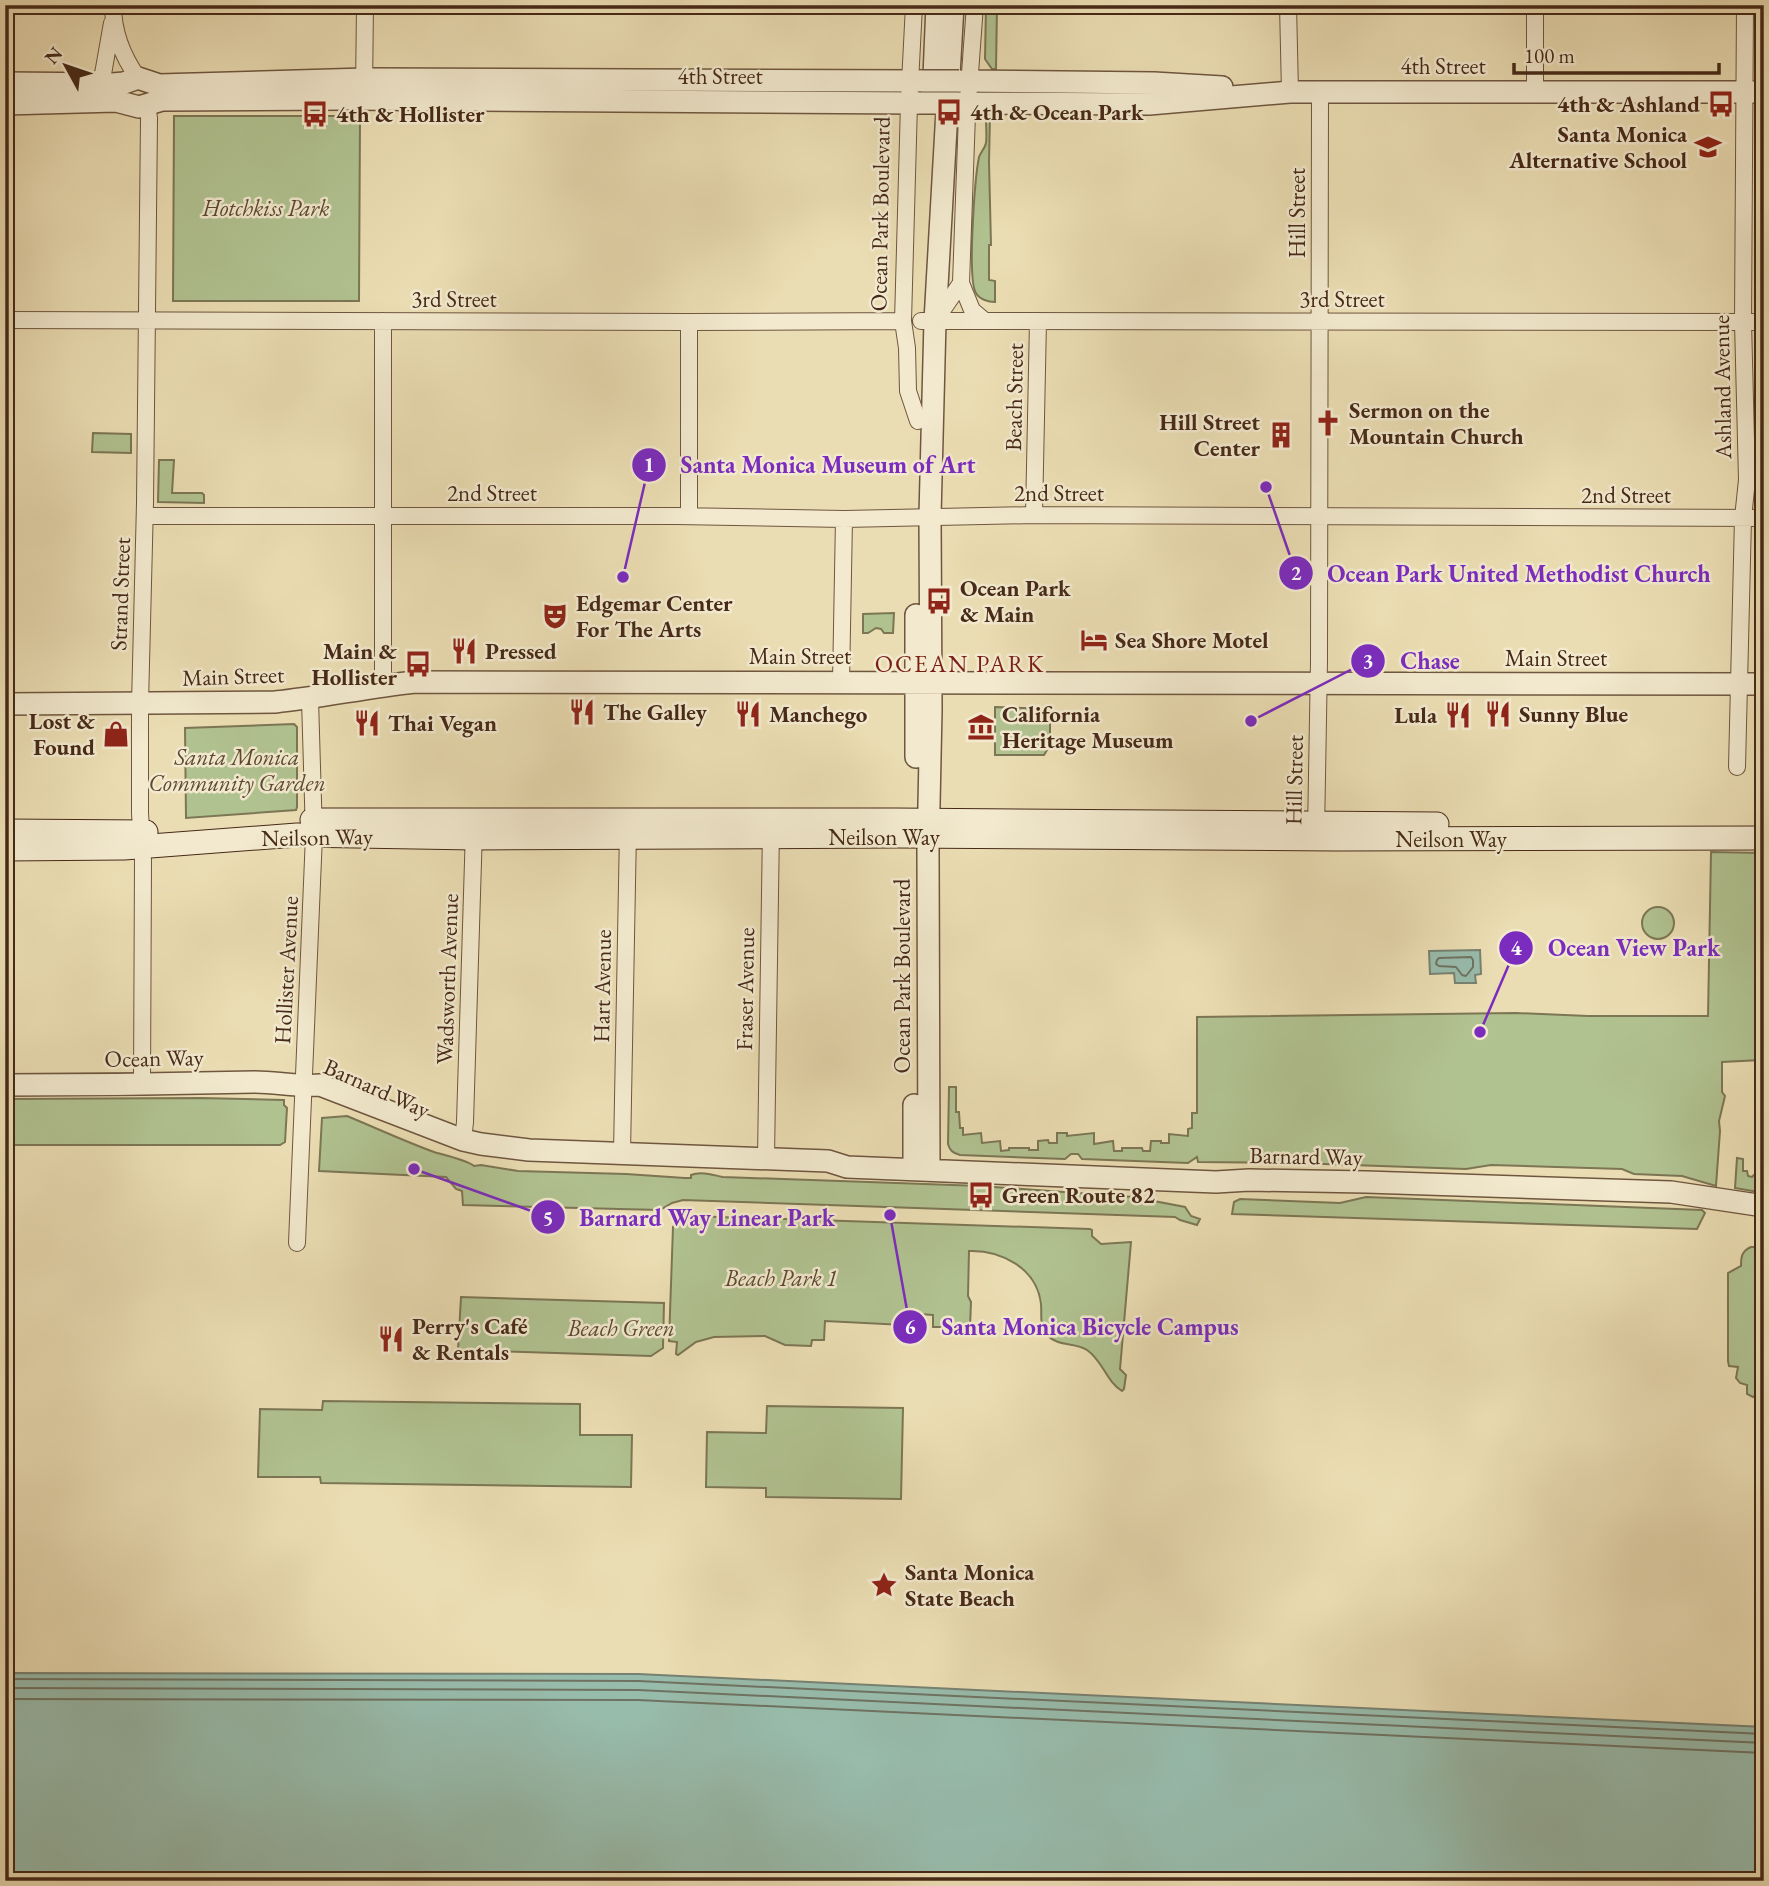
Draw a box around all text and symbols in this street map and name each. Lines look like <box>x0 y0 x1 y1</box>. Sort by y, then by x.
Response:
north arrow <box>32 32 102 102</box>
scale bar <box>1514 32 1718 76</box>
text: N <box>39 41 68 69</box>
text: 100 m <box>1524 42 1575 69</box>
street label: 4th Street <box>1400 51 1486 81</box>
street label: 4th Street <box>677 61 763 91</box>
place label: 4th & Ashland <box>1557 89 1700 119</box>
bus stop icon: 4th & Ashland <box>1706 89 1736 119</box>
bus stop icon: 4th & Ocean Park <box>934 97 964 127</box>
place label: 4th & Ocean Park <box>970 97 1144 127</box>
bus stop icon: 4th & Hollister <box>300 99 330 129</box>
place label: 4th & Hollister <box>336 99 485 129</box>
street label: Ocean Park Boulevard <box>863 116 897 312</box>
place label: Santa Monica Alternative School <box>1508 119 1688 175</box>
school or university icon: Santa Monica Alternative School <box>1693 132 1723 162</box>
street label: Hill Street <box>1282 167 1312 258</box>
park label: Hotchkiss Park <box>202 193 330 223</box>
street label: 3rd Street <box>411 284 498 314</box>
street label: 3rd Street <box>1299 284 1386 314</box>
street label: Ashland Avenue <box>1706 315 1738 460</box>
street label: Beach Street <box>998 342 1030 451</box>
place label: Sermon on the Mountain Church <box>1349 395 1524 451</box>
place label: Hill Street Center <box>1159 407 1260 463</box>
church icon: Sermon on the Mountain Church <box>1313 408 1343 438</box>
building icon: Hill Street Center <box>1266 420 1296 450</box>
callout: Santa Monica Museum of Art <box>632 442 990 487</box>
text: Santa Monica Museum of Art <box>681 449 975 480</box>
text: 1 <box>643 451 655 478</box>
street label: 2nd Street <box>447 478 538 508</box>
street label: 2nd Street <box>1014 478 1105 508</box>
street label: 2nd Street <box>1581 480 1672 510</box>
street label: Strand Street <box>103 536 137 651</box>
callout: Ocean Park United Methodist Church <box>1279 551 1725 596</box>
text: Ocean Park United Methodist Church <box>1327 558 1711 589</box>
text: 2 <box>1290 559 1302 586</box>
place label: Ocean Park & Main <box>960 573 1071 629</box>
bus stop icon: Ocean Park & Main <box>924 586 954 616</box>
place label: Edgemar Center For The Arts <box>576 588 733 644</box>
theatre icon: Edgemar Center For The Arts <box>540 601 570 631</box>
hotel icon: Sea Shore Motel <box>1079 625 1109 655</box>
place label: Sea Shore Motel <box>1115 625 1269 655</box>
place label: Main & Hollister <box>311 636 398 692</box>
restaurant icon: Pressed <box>449 636 479 666</box>
place label: Pressed <box>485 636 557 666</box>
callout: Chase <box>1351 638 1473 683</box>
street label: Main Street <box>749 641 852 671</box>
street label: Main Street <box>1505 643 1608 673</box>
text: Chase <box>1400 645 1460 676</box>
text: 3 <box>1362 647 1374 674</box>
district label: OCEAN PARK <box>875 648 1045 679</box>
bus stop icon: Main & Hollister <box>403 649 433 679</box>
street label: Main Street <box>181 659 285 693</box>
restaurant icon: The Galley <box>567 697 597 727</box>
place label: The Galley <box>603 697 708 727</box>
restaurant icon: Manchego <box>733 699 763 729</box>
place label: Manchego <box>769 699 868 729</box>
place label: California Heritage Museum <box>1002 699 1174 755</box>
restaurant icon: Sunny Blue <box>1483 699 1513 729</box>
place label: Sunny Blue <box>1519 699 1628 729</box>
place label: Lula <box>1394 700 1438 730</box>
restaurant icon: Lula <box>1443 700 1473 730</box>
place label: Lost & Found <box>29 706 96 762</box>
restaurant icon: Thai Vegan <box>352 708 382 738</box>
place label: Thai Vegan <box>388 708 497 738</box>
museum icon: California Heritage Museum <box>966 712 996 742</box>
shop icon: Lost & Found <box>101 719 131 749</box>
street label: Hill Street <box>1278 734 1310 825</box>
park label: Santa Monica Community Garden <box>148 742 326 798</box>
street label: Neilson Way <box>261 821 374 853</box>
street label: Neilson Way <box>828 822 941 852</box>
street label: Neilson Way <box>1395 824 1508 854</box>
street label: Ocean Park Boulevard <box>887 878 917 1073</box>
street label: Wadsworth Avenue <box>429 893 465 1065</box>
street label: Hollister Avenue <box>267 895 305 1045</box>
callout: Ocean View Park <box>1499 925 1734 970</box>
street label: Fraser Avenue <box>729 927 761 1051</box>
street label: Hart Avenue <box>586 929 618 1043</box>
text: Ocean View Park <box>1548 932 1721 963</box>
text: 4 <box>1510 934 1522 961</box>
street label: Ocean Way <box>104 1042 205 1074</box>
street label: Barnard Way <box>319 1051 436 1125</box>
street label: Barnard Way <box>1249 1140 1364 1172</box>
bus stop icon: Green Route 82 <box>966 1180 996 1210</box>
place label: Green Route 82 <box>1002 1180 1155 1210</box>
callout: Barnard Way Linear Park <box>531 1195 849 1240</box>
text: Barnard Way Linear Park <box>579 1202 836 1234</box>
text: 5 <box>542 1204 554 1231</box>
park label: Beach Park 1 <box>724 1263 837 1293</box>
callout: Santa Monica Bicycle Campus <box>892 1304 1253 1349</box>
place label: Perry's Café & Rentals <box>412 1311 528 1367</box>
text: Santa Monica Bicycle Campus <box>941 1311 1239 1343</box>
park label: Beach Green <box>566 1313 675 1343</box>
text: 6 <box>904 1313 916 1340</box>
restaurant icon: Perry's Café & Rentals <box>376 1324 406 1354</box>
place label: Santa Monica State Beach <box>905 1557 1035 1613</box>
place icon: Santa Monica State Beach <box>869 1570 899 1600</box>

